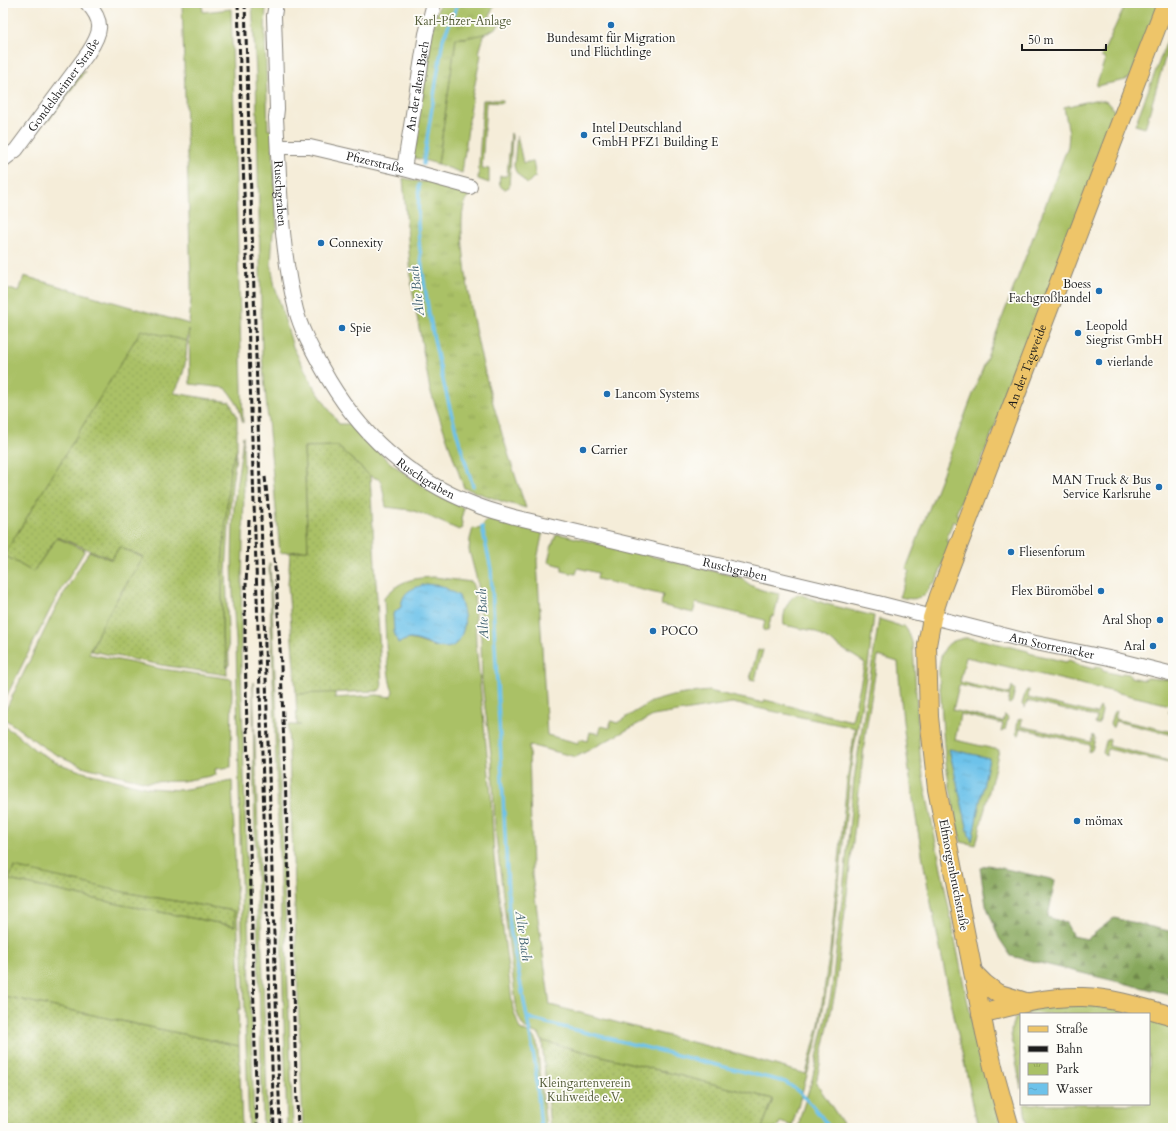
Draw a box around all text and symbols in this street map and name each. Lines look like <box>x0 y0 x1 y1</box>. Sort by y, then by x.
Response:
park label: Karl-Pfizer-Anlage <box>414 13 512 29</box>
marker: Bundesamt für Migration und Flüchtlinge <box>606 20 616 30</box>
scale bar <box>1022 26 1106 52</box>
place label: Bundesamt für Migration und Flüchtlinge <box>546 30 676 60</box>
text: 50 m <box>1028 32 1055 48</box>
street label: Gondelsheimer Straße <box>24 35 103 135</box>
street label: An der alten Bach <box>402 39 433 132</box>
place label: Intel Deutschland GmbH PFZ1 Building E <box>592 120 718 150</box>
marker: Intel Deutschland GmbH PFZ1 Building E <box>579 130 589 140</box>
street label: Pfizerstraße <box>345 148 406 177</box>
street label: Ruschgraben <box>270 160 290 227</box>
place label: Connexity <box>329 235 384 251</box>
marker: Connexity <box>316 238 326 248</box>
water label: Alte Bach <box>405 264 429 318</box>
place label: Boess Fachgroßhandel <box>1009 276 1091 306</box>
marker: Boess Fachgroßhandel <box>1094 286 1104 296</box>
place label: Leopold Siegrist GmbH <box>1086 318 1162 348</box>
place label: Spie <box>350 320 371 336</box>
street label: An der Tagweide <box>1004 322 1050 411</box>
marker: Spie <box>337 323 347 333</box>
marker: Leopold Siegrist GmbH <box>1073 328 1083 338</box>
place label: vierlande <box>1107 354 1153 370</box>
marker: vierlande <box>1094 357 1104 367</box>
place label: Lancom Systems <box>615 386 699 402</box>
marker: Lancom Systems <box>602 389 612 399</box>
place label: Carrier <box>591 442 628 458</box>
marker: Carrier <box>578 445 588 455</box>
street label: Ruschgraben <box>393 454 458 503</box>
place label: MAN Truck & Bus Service Karlsruhe <box>1052 472 1151 502</box>
marker: MAN Truck & Bus Service Karlsruhe <box>1154 482 1164 492</box>
place label: Fliesenforum <box>1019 544 1086 560</box>
marker: Fliesenforum <box>1006 547 1016 557</box>
street label: Ruschgraben <box>701 554 769 585</box>
place label: Flex Büromöbel <box>1011 583 1093 599</box>
marker: Flex Büromöbel <box>1096 586 1106 596</box>
water label: Alte Bach <box>473 588 493 641</box>
place label: Aral Shop <box>1102 612 1152 628</box>
marker: Aral Shop <box>1155 615 1165 625</box>
place label: POCO <box>661 623 698 639</box>
marker: POCO <box>648 626 658 636</box>
street label: Am Storrenacker <box>1008 629 1096 663</box>
place label: Aral <box>1124 638 1145 654</box>
marker: Aral <box>1148 641 1158 651</box>
place label: mömax <box>1085 813 1123 829</box>
marker: mömax <box>1072 816 1082 826</box>
street label: Elfmorgenbruchstraße <box>935 818 973 932</box>
water label: Alte Bach <box>510 909 536 963</box>
legend <box>1020 1013 1150 1105</box>
text: Straße <box>1056 1021 1088 1037</box>
text: Bahn <box>1056 1041 1083 1057</box>
text: Park <box>1056 1061 1080 1077</box>
park label: Kleingartenverein Kuhweide e.V. <box>539 1075 631 1105</box>
text: Wasser <box>1055 1081 1093 1097</box>

